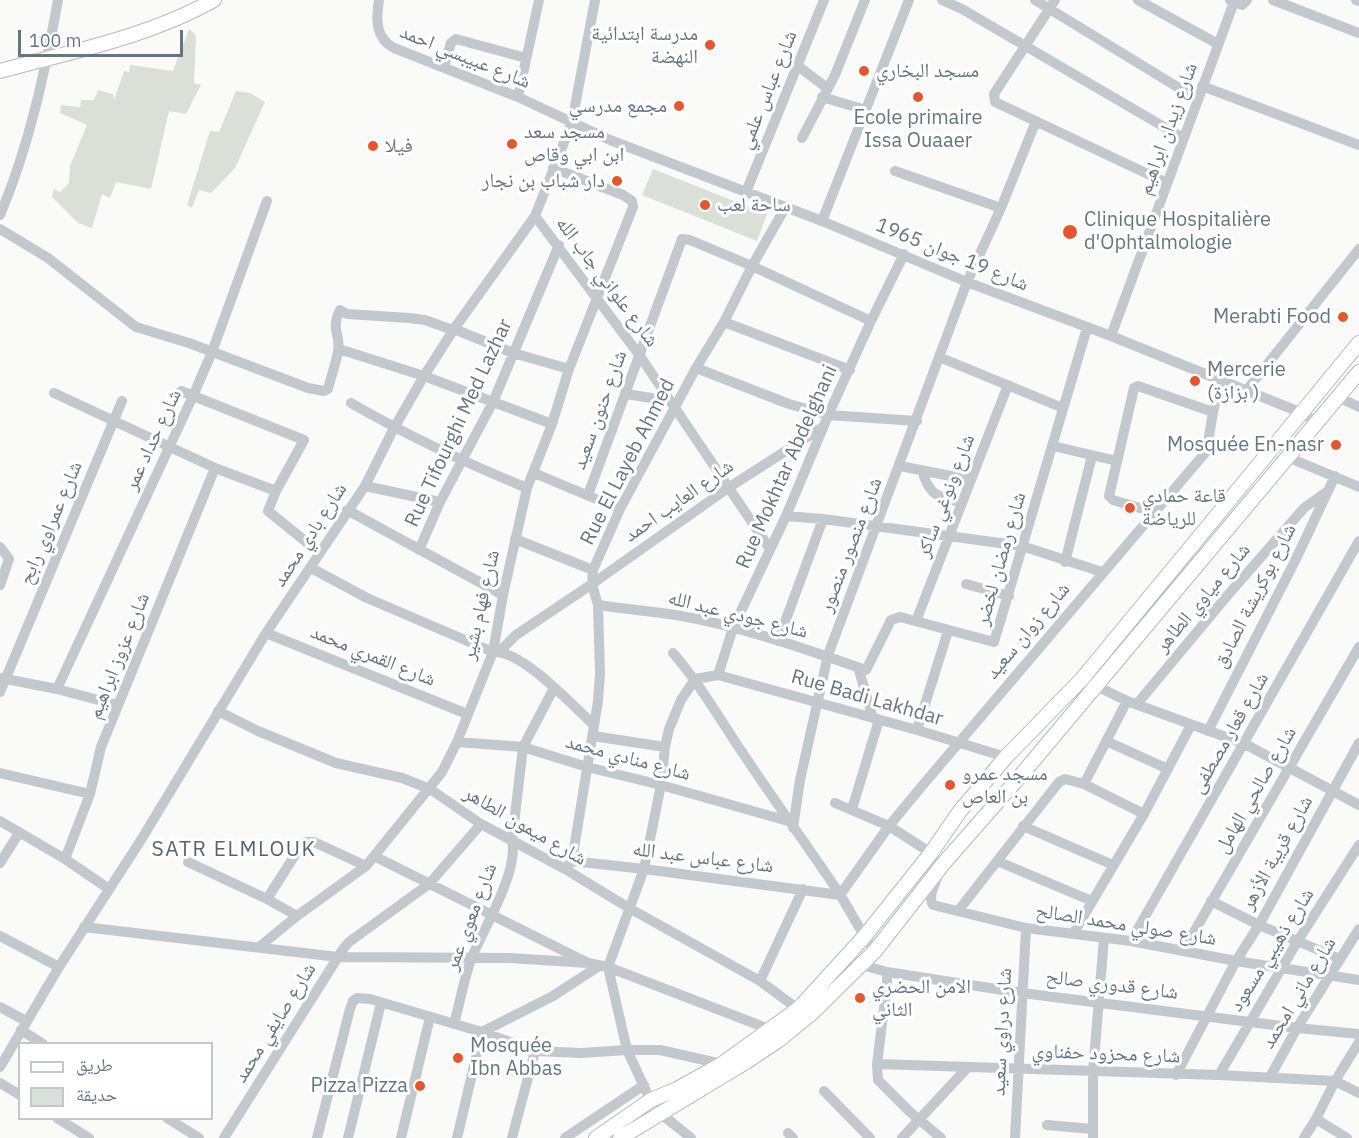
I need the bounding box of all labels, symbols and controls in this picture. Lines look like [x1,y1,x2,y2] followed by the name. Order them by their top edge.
[21,18,186,56] scale bar
[396,20,534,94] street label: شارع عبيبسي احمد
[591,22,698,69] place label: مدرسة ابتدائية النهضة
[733,27,803,153] street label: شارع عباس علمي
[29,29,81,52] text: 100 m
[703,38,717,52] marker: مدرسة ابتدائية النهضة
[876,59,979,83] place label: مسجد البخاري
[1133,60,1203,198] street label: شارع زيدان ابراهيم
[857,64,871,78] marker: مسجد البخاري
[911,90,925,104] marker: Ecole primaire Issa Ouaaer
[569,94,667,118] place label: مجمع مدرسي
[672,99,686,113] marker: مجمع مدرسي
[853,106,983,153] place label: Ecole primaire Issa Ouaaer
[524,120,624,167] place label: مسجد سعد ابن ابي وقاص
[385,134,413,158] place label: فيلا
[505,137,519,151] marker: مسجد سعد ابن ابي وقاص
[366,139,380,153] marker: فيلا
[482,169,605,193] place label: دار شباب بن نجار
[610,174,624,188] marker: دار شباب بن نجار
[717,193,791,217] place label: ساحة لعب
[698,198,712,212] marker: ساحة لعب
[1084,208,1271,255] place label: Clinique Hospitalière d'Ophtalmologie
[550,212,664,352] street label: شارع علواني جاب الله
[872,213,1032,297] street label: شارع 19 جوان 1965
[1061,223,1079,241] marker: Clinique Hospitalière d'Ophtalmologie
[1213,305,1331,329] place label: Merabti Food
[1336,310,1350,324] marker: Merabti Food
[400,315,518,531] street label: Rue Tifourghi Med Lazhar
[567,347,633,473] street label: شارع حنون سعيد
[1207,358,1286,405] place label: Mercerie (بزازة )
[731,361,843,573] street label: Rue Mokhtar Abdelghani
[1188,374,1202,388] marker: Mercerie (بزازة )
[576,375,680,549] street label: Rue El Layeb Ahmed
[119,385,187,495] street label: شارع حداد عمر
[911,431,981,561] street label: شارع ونوغي ساكر
[1167,433,1324,457] place label: Mosquée En-nasr
[1329,438,1343,452] marker: Mosquée En-nasr
[620,454,738,548] street label: شارع العايب احمد
[14,458,88,588] street label: شارع عمراوي رابح
[814,474,888,616] street label: شارع منصور منصور
[268,479,352,591] street label: شارع بادي محمد
[1142,484,1226,531] place label: قاعة حمادي للرياضة
[970,489,1032,629] street label: شارع رمضان لخضر
[1123,501,1137,515] marker: قاعة حمادي للرياضة
[1208,520,1302,672] street label: شارع بوكريشة الصادق
[1150,538,1256,658] street label: شارع مياوي الطاهر
[457,548,505,662] street label: شارع فهام بشير
[981,578,1075,684] street label: شارع زوان سعيد
[666,586,810,644] street label: شارع جودي عبد الله
[83,590,155,722] street label: شارع عزوز ابراهيم
[307,620,439,692] street label: شارع القمري محمد
[788,665,946,731] street label: Rue Badi Lakhdar
[1186,668,1274,798] street label: شارع قعار مصطفى
[1210,722,1302,858] street label: شارع صالحي الهامل
[563,730,693,786] street label: شارع منادي محمد
[962,762,1048,809] place label: مسجد عمرو بن العاص
[943,778,957,792] marker: مسجد عمرو بن العاص
[459,781,591,871] street label: شارع ميمون الطاهر
[1236,792,1318,914] street label: شارع قريبة الأزهر
[152,837,316,863] district label: SATR ELMLOUK
[631,837,775,879] street label: شارع عباس عبد الله
[440,860,502,974] street label: شارع معوي عمر
[1224,884,1320,1016] street label: شارع ذهيبي مسعود
[1034,899,1218,951] street label: شارع صولي محمد الصالح
[1256,933,1342,1053] street label: شارع ماني امحمد
[229,959,321,1087] street label: شارع صايفي محمد
[1044,965,1180,1005] street label: شارع قدوري صالح
[987,967,1017,1097] street label: شارع دراوي سعيد
[872,975,971,1022] place label: الامن الحضري الثاني
[853,991,867,1005] marker: الامن الحضري الثاني
[470,1034,562,1081] place label: Mosquée Ibn Abbas
[1031,1039,1181,1069] street label: شارع محزود حفناوي
[18,1042,213,1120] legend
[451,1051,465,1065] marker: Mosquée Ibn Abbas
[76,1053,113,1076] text: طريق
[311,1074,408,1098] place label: Pizza Pizza
[413,1079,427,1093] marker: Pizza Pizza
[76,1083,117,1106] text: حديقة

